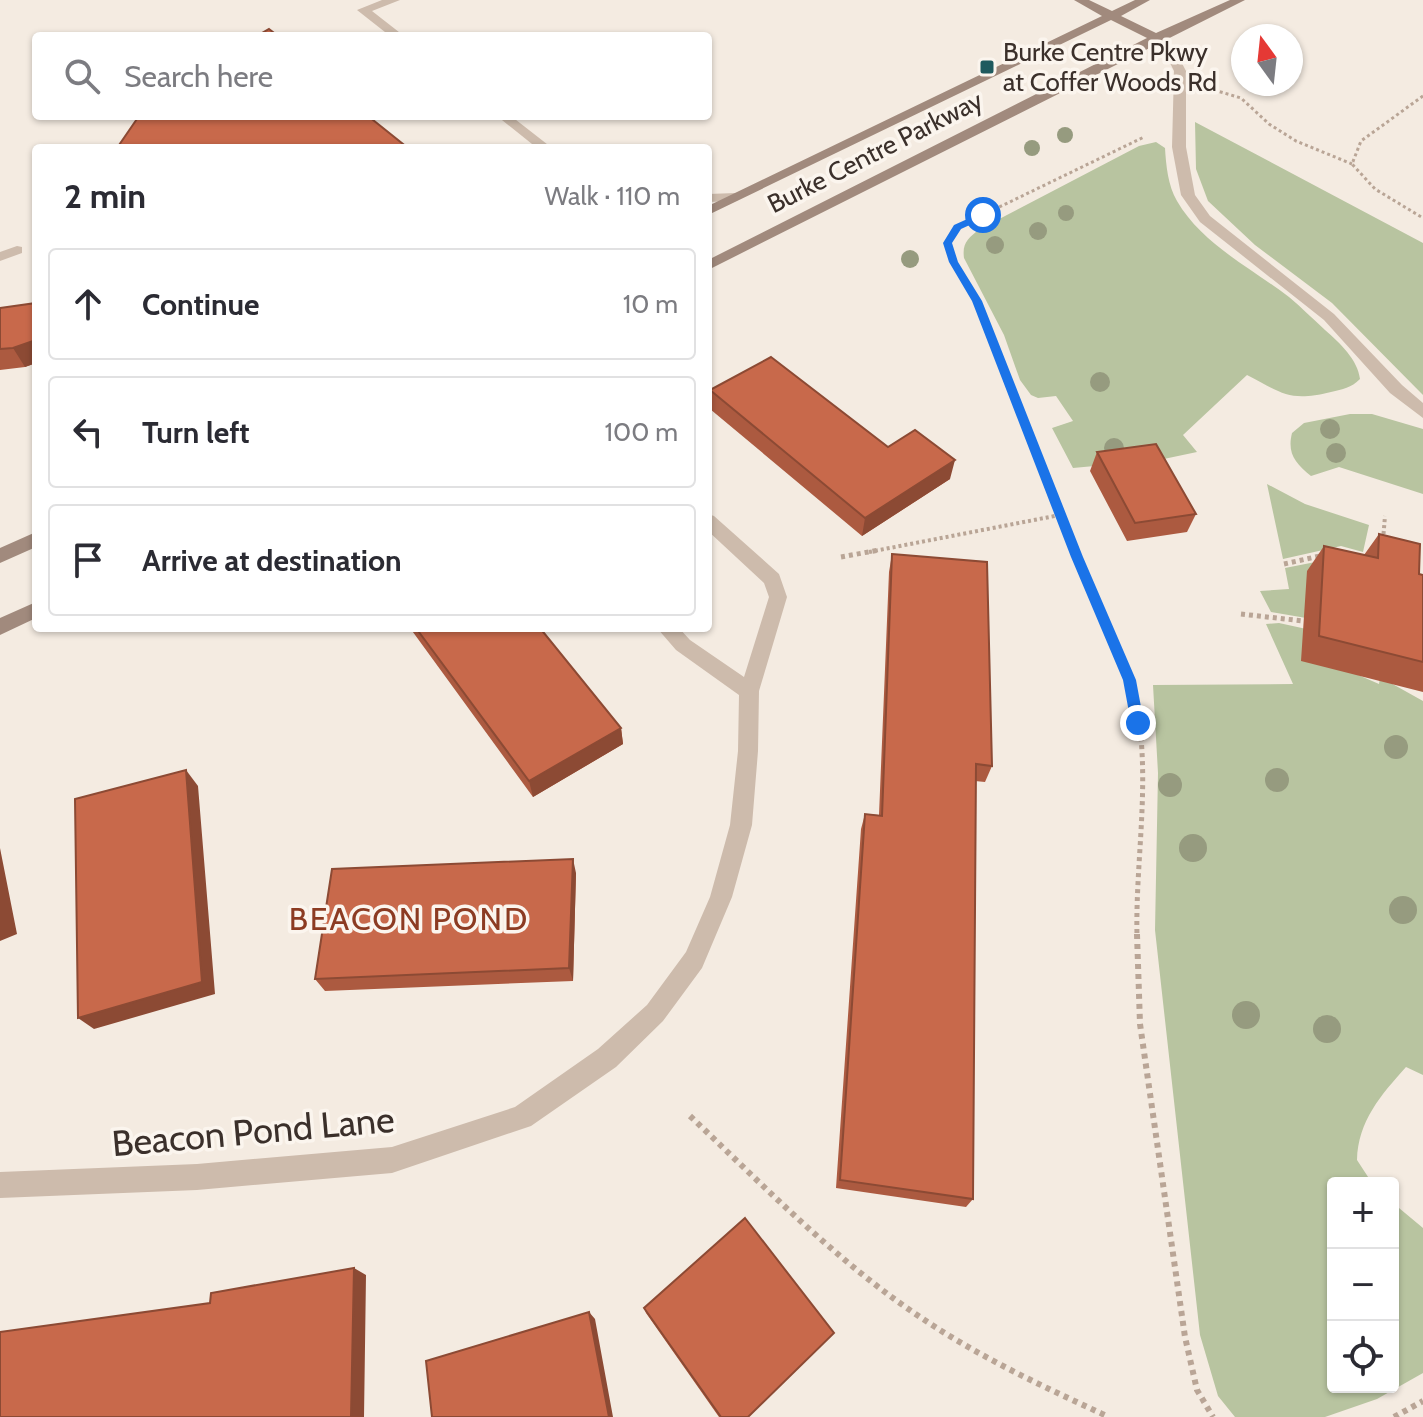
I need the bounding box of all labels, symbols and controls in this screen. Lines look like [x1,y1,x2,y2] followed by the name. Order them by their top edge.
[1231,24,1303,96] north arrow
[32,32,712,120] search box
[1003,36,1217,98] place label: Burke Centre Pkwy at Coffer Woods Rd
[60,54,104,98] icon: search
[124,58,273,95] text: Search here
[978,58,996,76] marker: Burke Centre Pkwy at Coffer Woods Rd
[762,84,988,220] street label: Burke Centre Parkway
[64,175,146,217] text: 2 min
[545,180,680,212] text: Walk · 110 m
[965,197,1001,233] route start
[66,282,110,326] icon: ahead
[142,286,259,323] text: Continue
[623,288,678,320] text: 10 m
[66,410,110,454] icon: left
[142,414,250,451] text: Turn left
[605,416,678,448] text: 100 m
[66,538,110,582] icon: arrive
[142,542,402,579] text: Arrive at destination
[1120,705,1156,741] route end
[289,899,529,938] district label: BEACON POND
[110,1097,396,1165] street label: Beacon Pond Lane
[1327,1177,1399,1393] map controls
[1327,1177,1399,1249] button: +
[1327,1249,1399,1321] button: −
[1327,1321,1399,1393] button: locate

